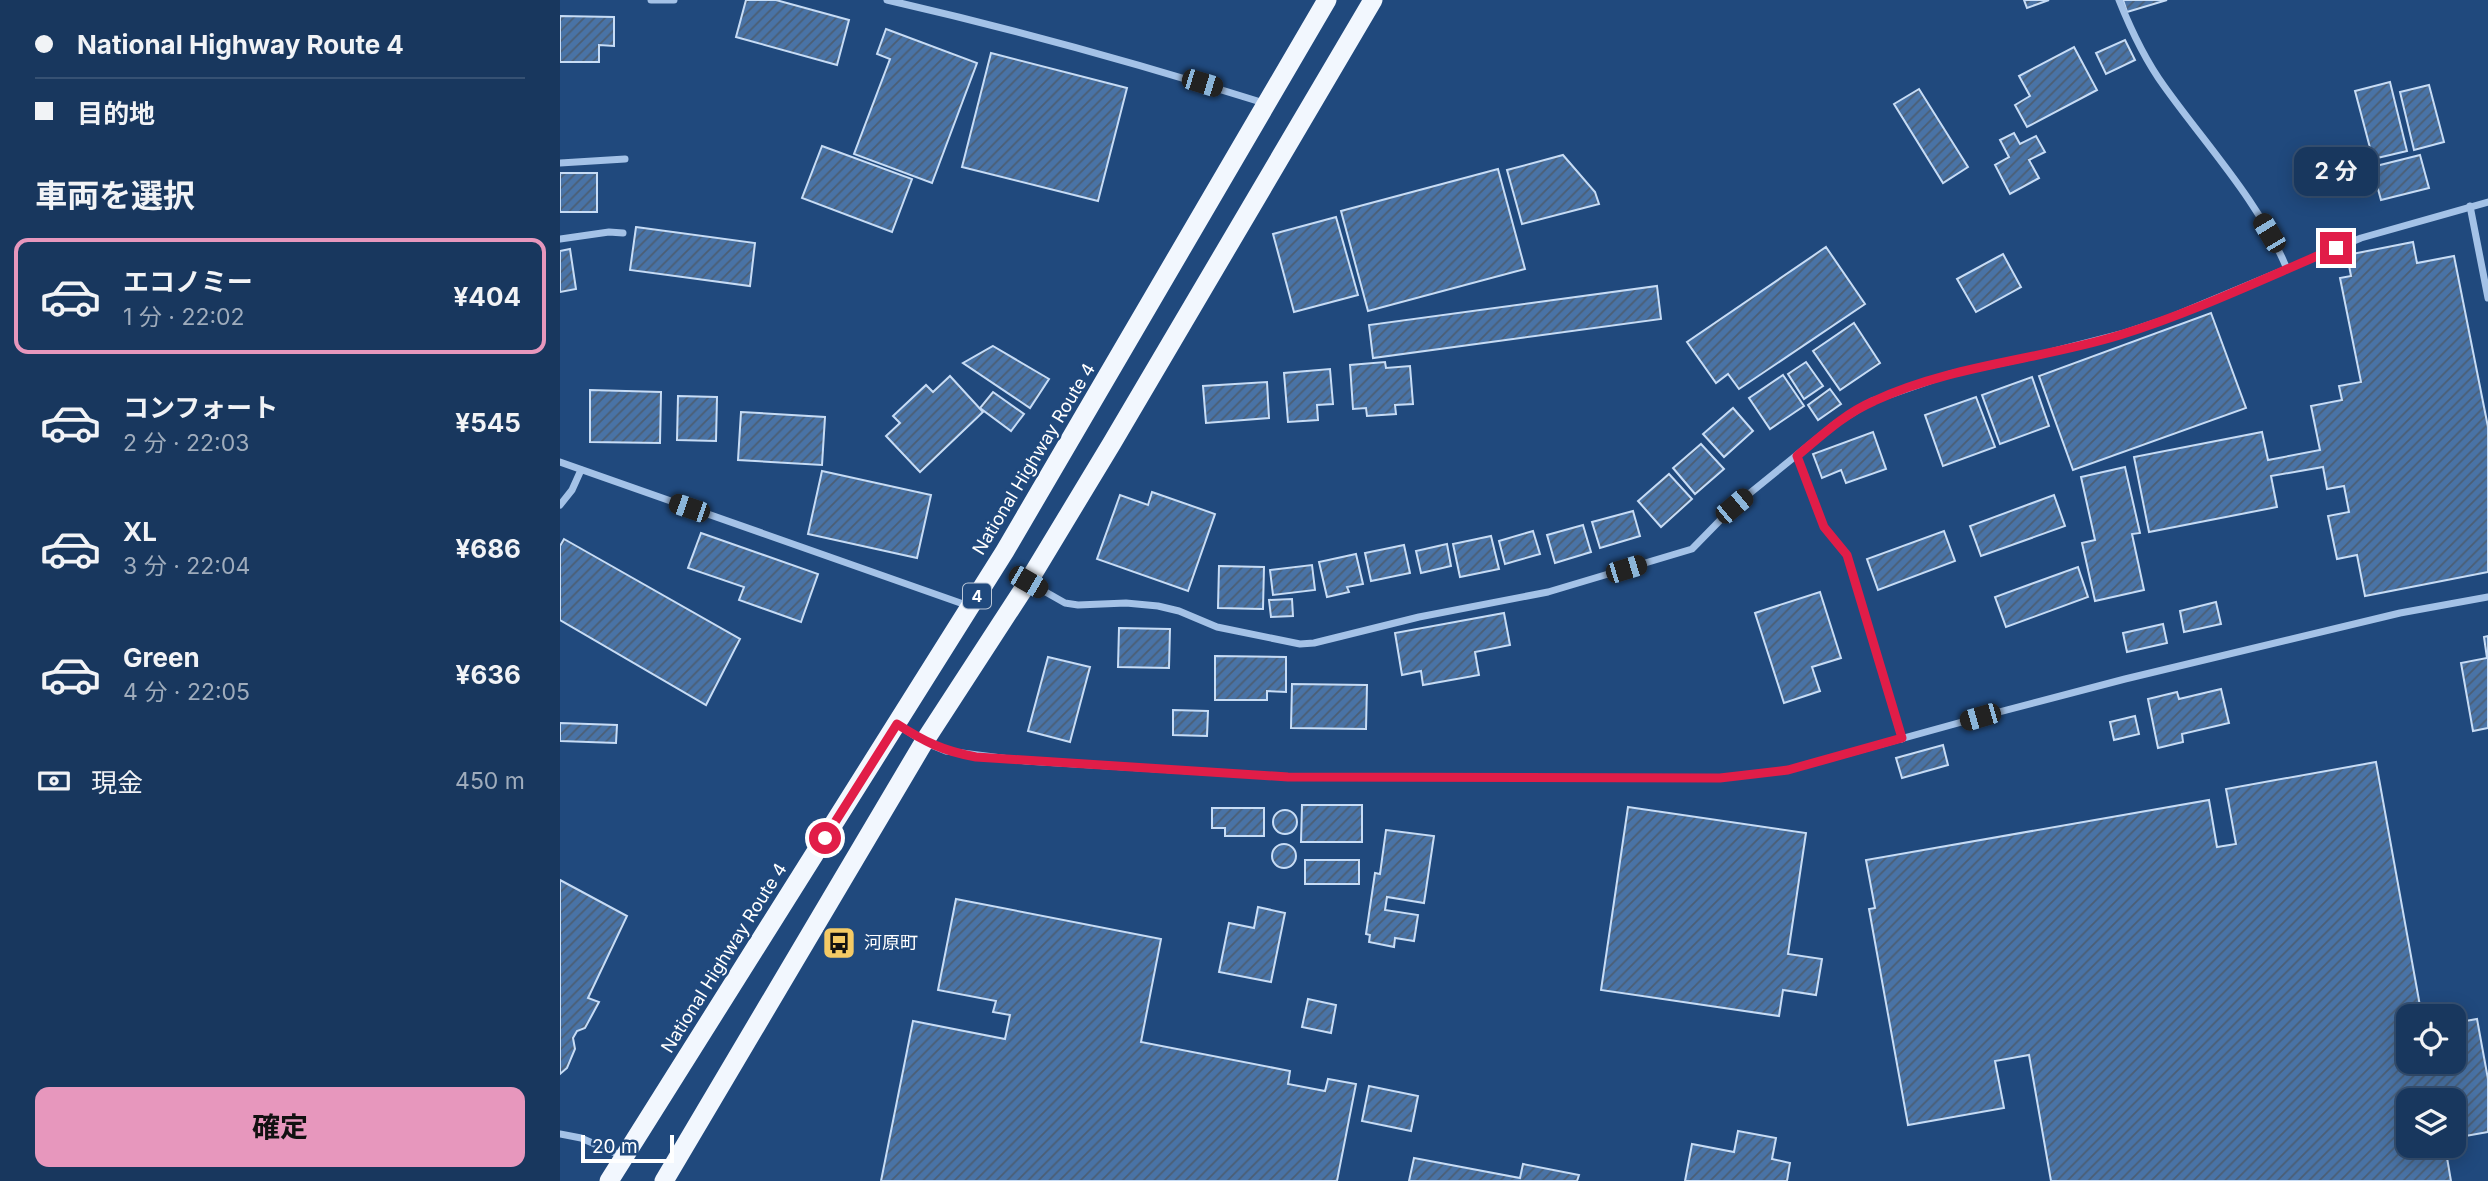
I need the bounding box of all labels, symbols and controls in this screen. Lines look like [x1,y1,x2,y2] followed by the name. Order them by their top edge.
[77,29,404,60] text: National Highway Route 4
[1179,67,1226,99] car
[77,98,155,129] text: 目的地
[2294,146,2378,196] callout: 2 分
[2315,157,2357,185] text: 2 分
[35,176,195,215] text: 車両を選択
[2250,210,2289,256] car
[2320,232,2352,264] route end
[39,265,102,328] icon: car
[123,266,253,297] text: エコノミー
[453,281,521,312] text: ¥404
[123,303,245,331] text: 1 分 · 22:02
[968,359,1099,558] street label: National Highway Route 4
[39,391,102,454] icon: car
[123,392,278,423] text: コンフォート
[455,407,521,438] text: ¥545
[123,429,249,457] text: 2 分 · 22:03
[1712,484,1757,528] car
[666,491,713,525] car
[123,516,157,547] text: XL
[39,517,102,580] icon: car
[455,533,521,564] text: ¥686
[123,552,250,580] text: 3 分 · 22:04
[1603,553,1650,585] car
[1005,562,1052,602] car
[963,583,991,608] road number: 4
[123,642,200,673] text: Green
[39,643,102,706] icon: car
[456,659,521,690] text: ¥636
[123,678,250,706] text: 4 分 · 22:05
[1957,701,2004,733] car
[35,762,73,800] icon: cash
[91,767,143,798] text: 現金
[455,767,525,795] text: 450 m
[809,822,841,854] route start
[656,859,791,1056] street label: National Highway Route 4
[820,924,858,962] bus stop icon: 河原町
[864,932,918,953] place label: 河原町
[2396,1004,2466,1158] map controls
[2396,1004,2466,1074] button: locate
[35,1087,525,1167] button: 確定
[2396,1088,2466,1158] button: layers
[581,1132,674,1164] scale bar
[592,1135,638,1158] text: 20 m

